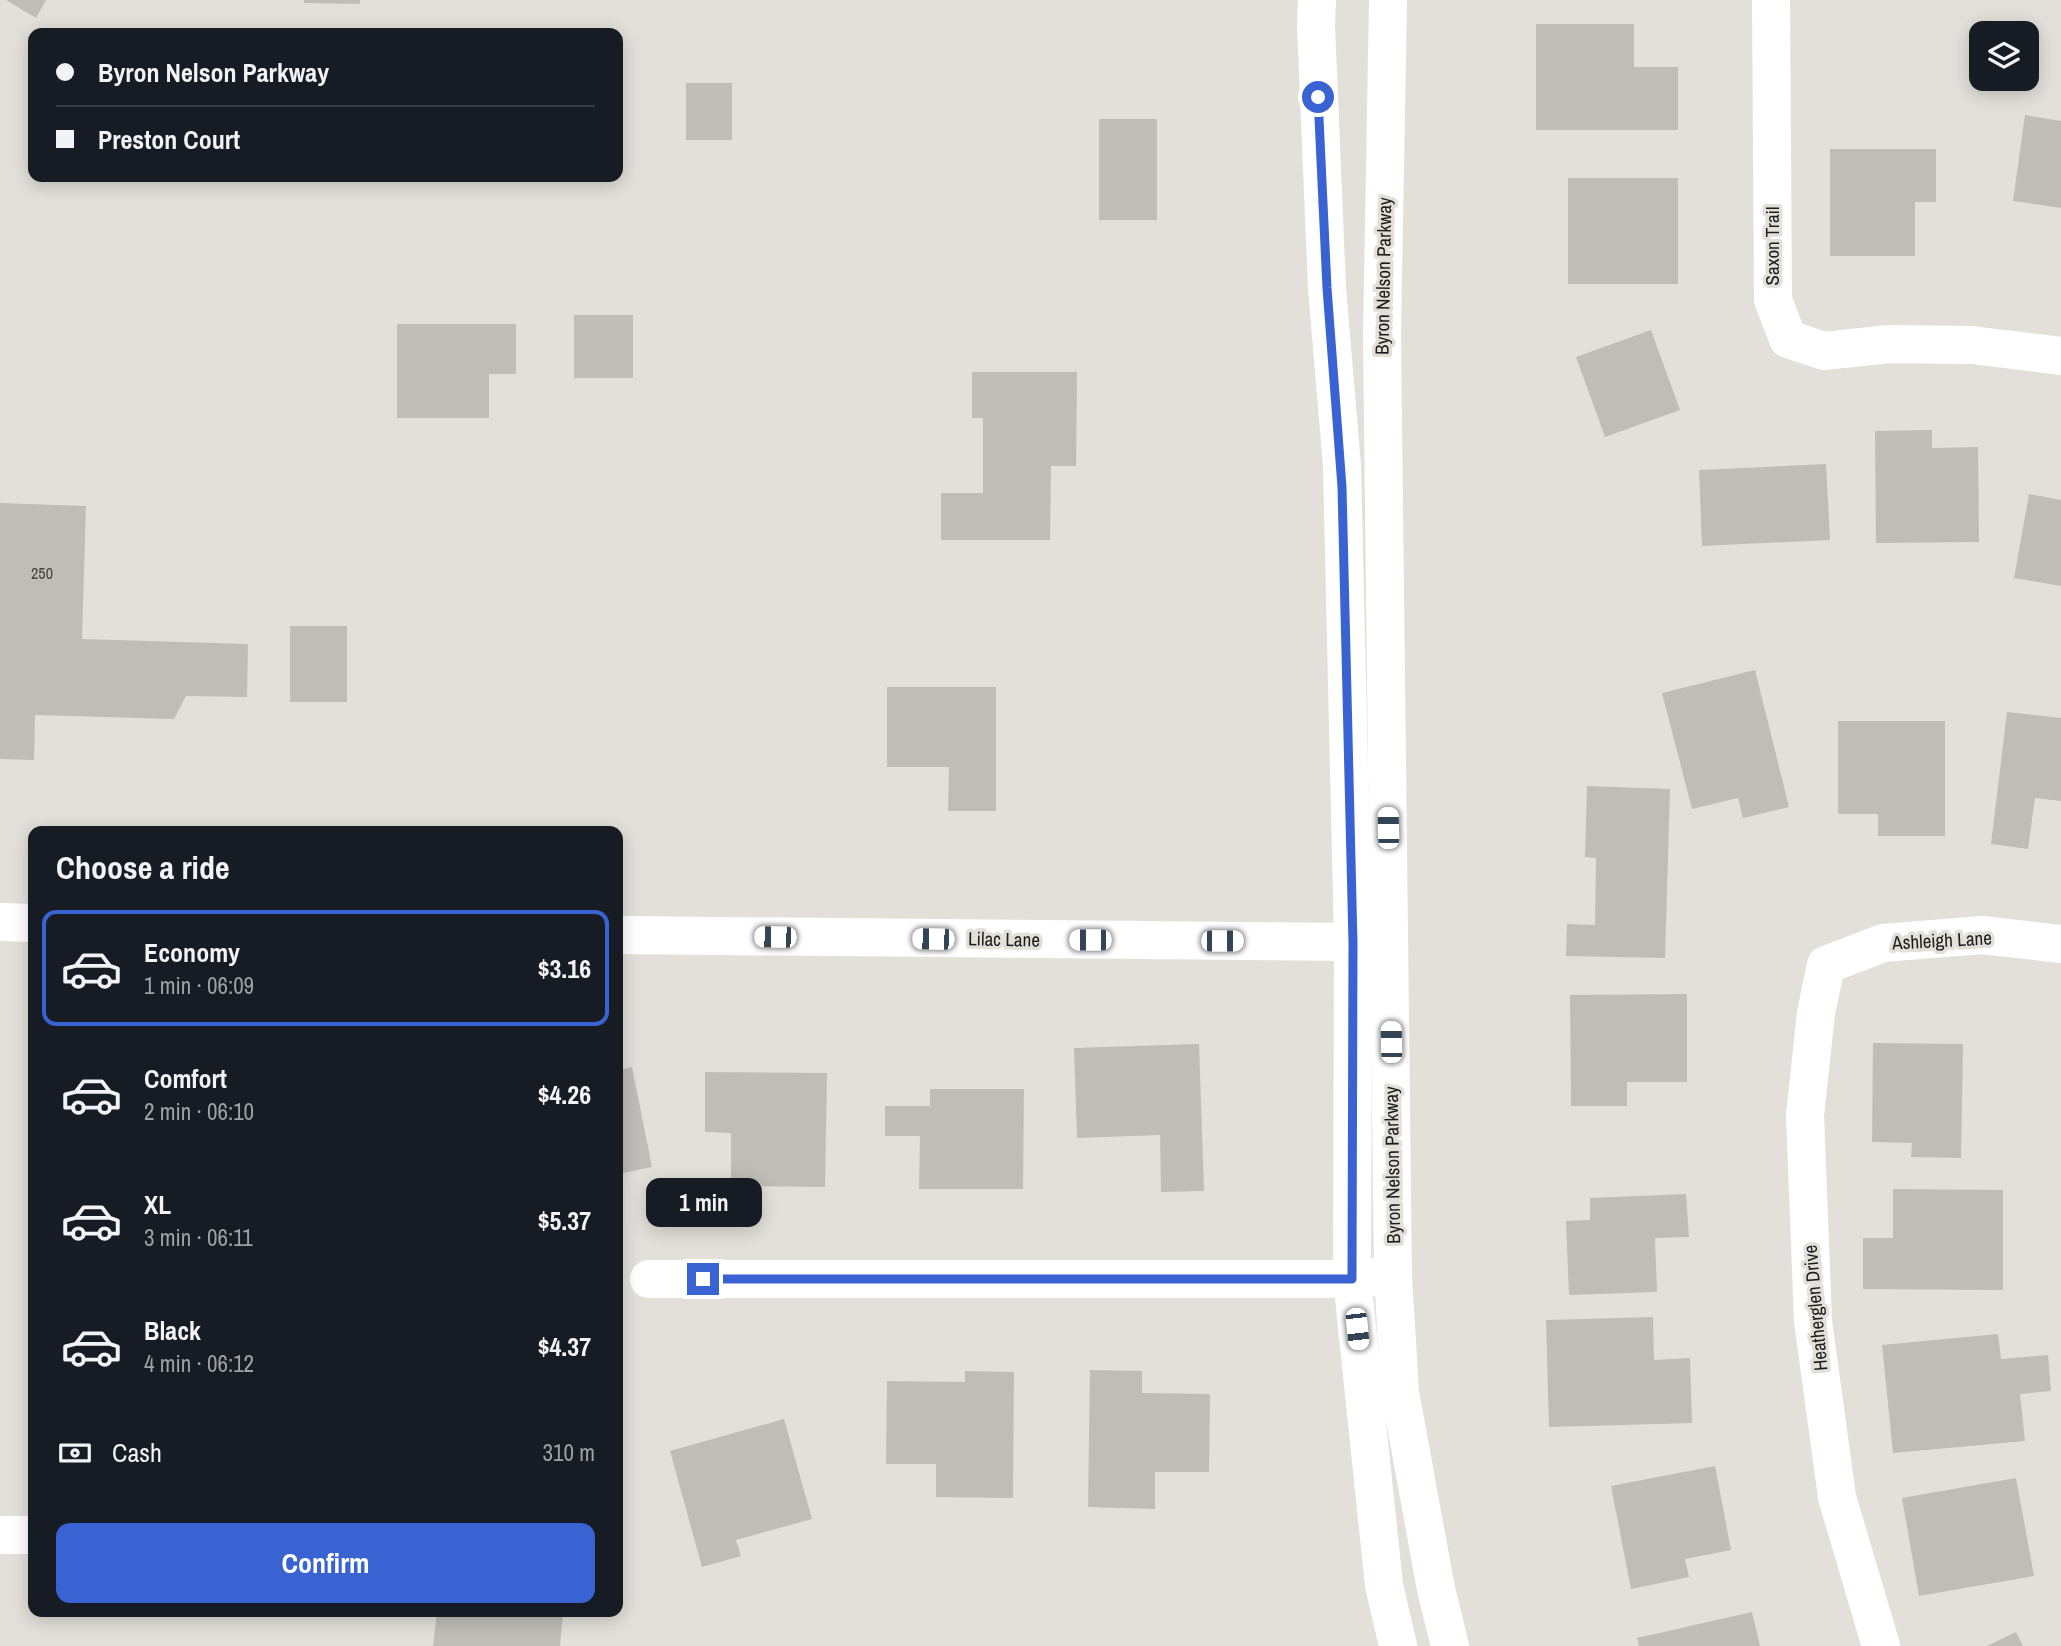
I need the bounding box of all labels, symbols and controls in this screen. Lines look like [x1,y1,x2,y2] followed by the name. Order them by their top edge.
[1969,21,2039,91] map controls
[1969,21,2039,91] button: layers
[98,55,329,90] text: Byron Nelson Parkway
[1302,81,1334,113] route start
[98,122,240,157] text: Preston Court
[1369,197,1397,355] street label: Byron Nelson Parkway
[1759,207,1785,285] street label: Saxon Trail
[31,562,53,584] house number: 250
[1378,807,1399,849] car
[56,846,230,889] text: Choose a ride
[1891,924,1992,956] street label: Ashleigh Lane
[968,925,1040,953] street label: Lilac Lane
[754,926,797,948] car
[912,928,955,950] car
[1070,930,1112,951] car
[1202,931,1244,952] car
[144,935,240,970] text: Economy
[60,937,123,1000] icon: car
[538,951,591,986] text: $3.16
[144,970,254,1001] text: 1 min · 06:09
[1381,1021,1402,1063] car
[144,1061,227,1096] text: Comfort
[60,1063,123,1126] icon: car
[538,1077,591,1112] text: $4.26
[1378,1086,1406,1244] street label: Byron Nelson Parkway
[144,1096,254,1127] text: 2 min · 06:10
[645,1178,761,1226] callout: 1 min
[144,1187,171,1222] text: XL
[679,1187,729,1218] text: 1 min
[60,1189,123,1252] icon: car
[538,1203,591,1238] text: $5.37
[144,1222,253,1253] text: 3 min · 06:11
[1797,1244,1833,1372] street label: Heatherglen Drive
[687,1263,719,1295] route end
[1345,1307,1370,1351] car
[144,1313,201,1348] text: Black
[60,1315,123,1378] icon: car
[538,1329,591,1364] text: $4.37
[144,1348,254,1379] text: 4 min · 06:12
[56,1434,94,1472] icon: cash
[112,1435,162,1470] text: Cash
[543,1437,595,1468] text: 310 m
[56,1523,595,1603] button: Confirm

